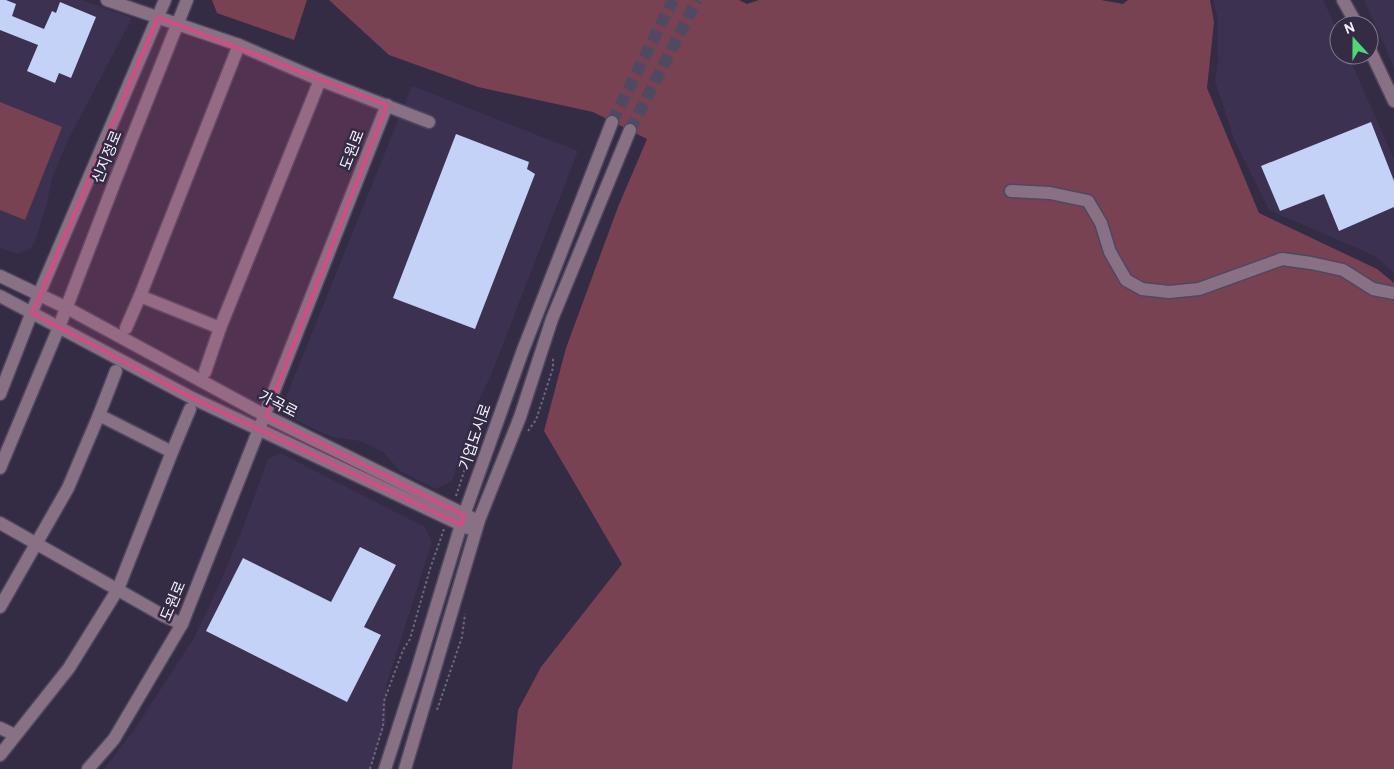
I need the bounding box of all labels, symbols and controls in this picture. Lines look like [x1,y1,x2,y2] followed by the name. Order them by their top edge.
[1329,15,1379,65] north arrow
[1342,20,1358,39] text: N
[89,128,128,187] street label: 신지정로
[337,128,370,173] street label: 도원로
[255,387,300,423] street label: 가곡로
[456,402,497,473] street label: 기업도시로
[158,579,191,624] street label: 도원로

